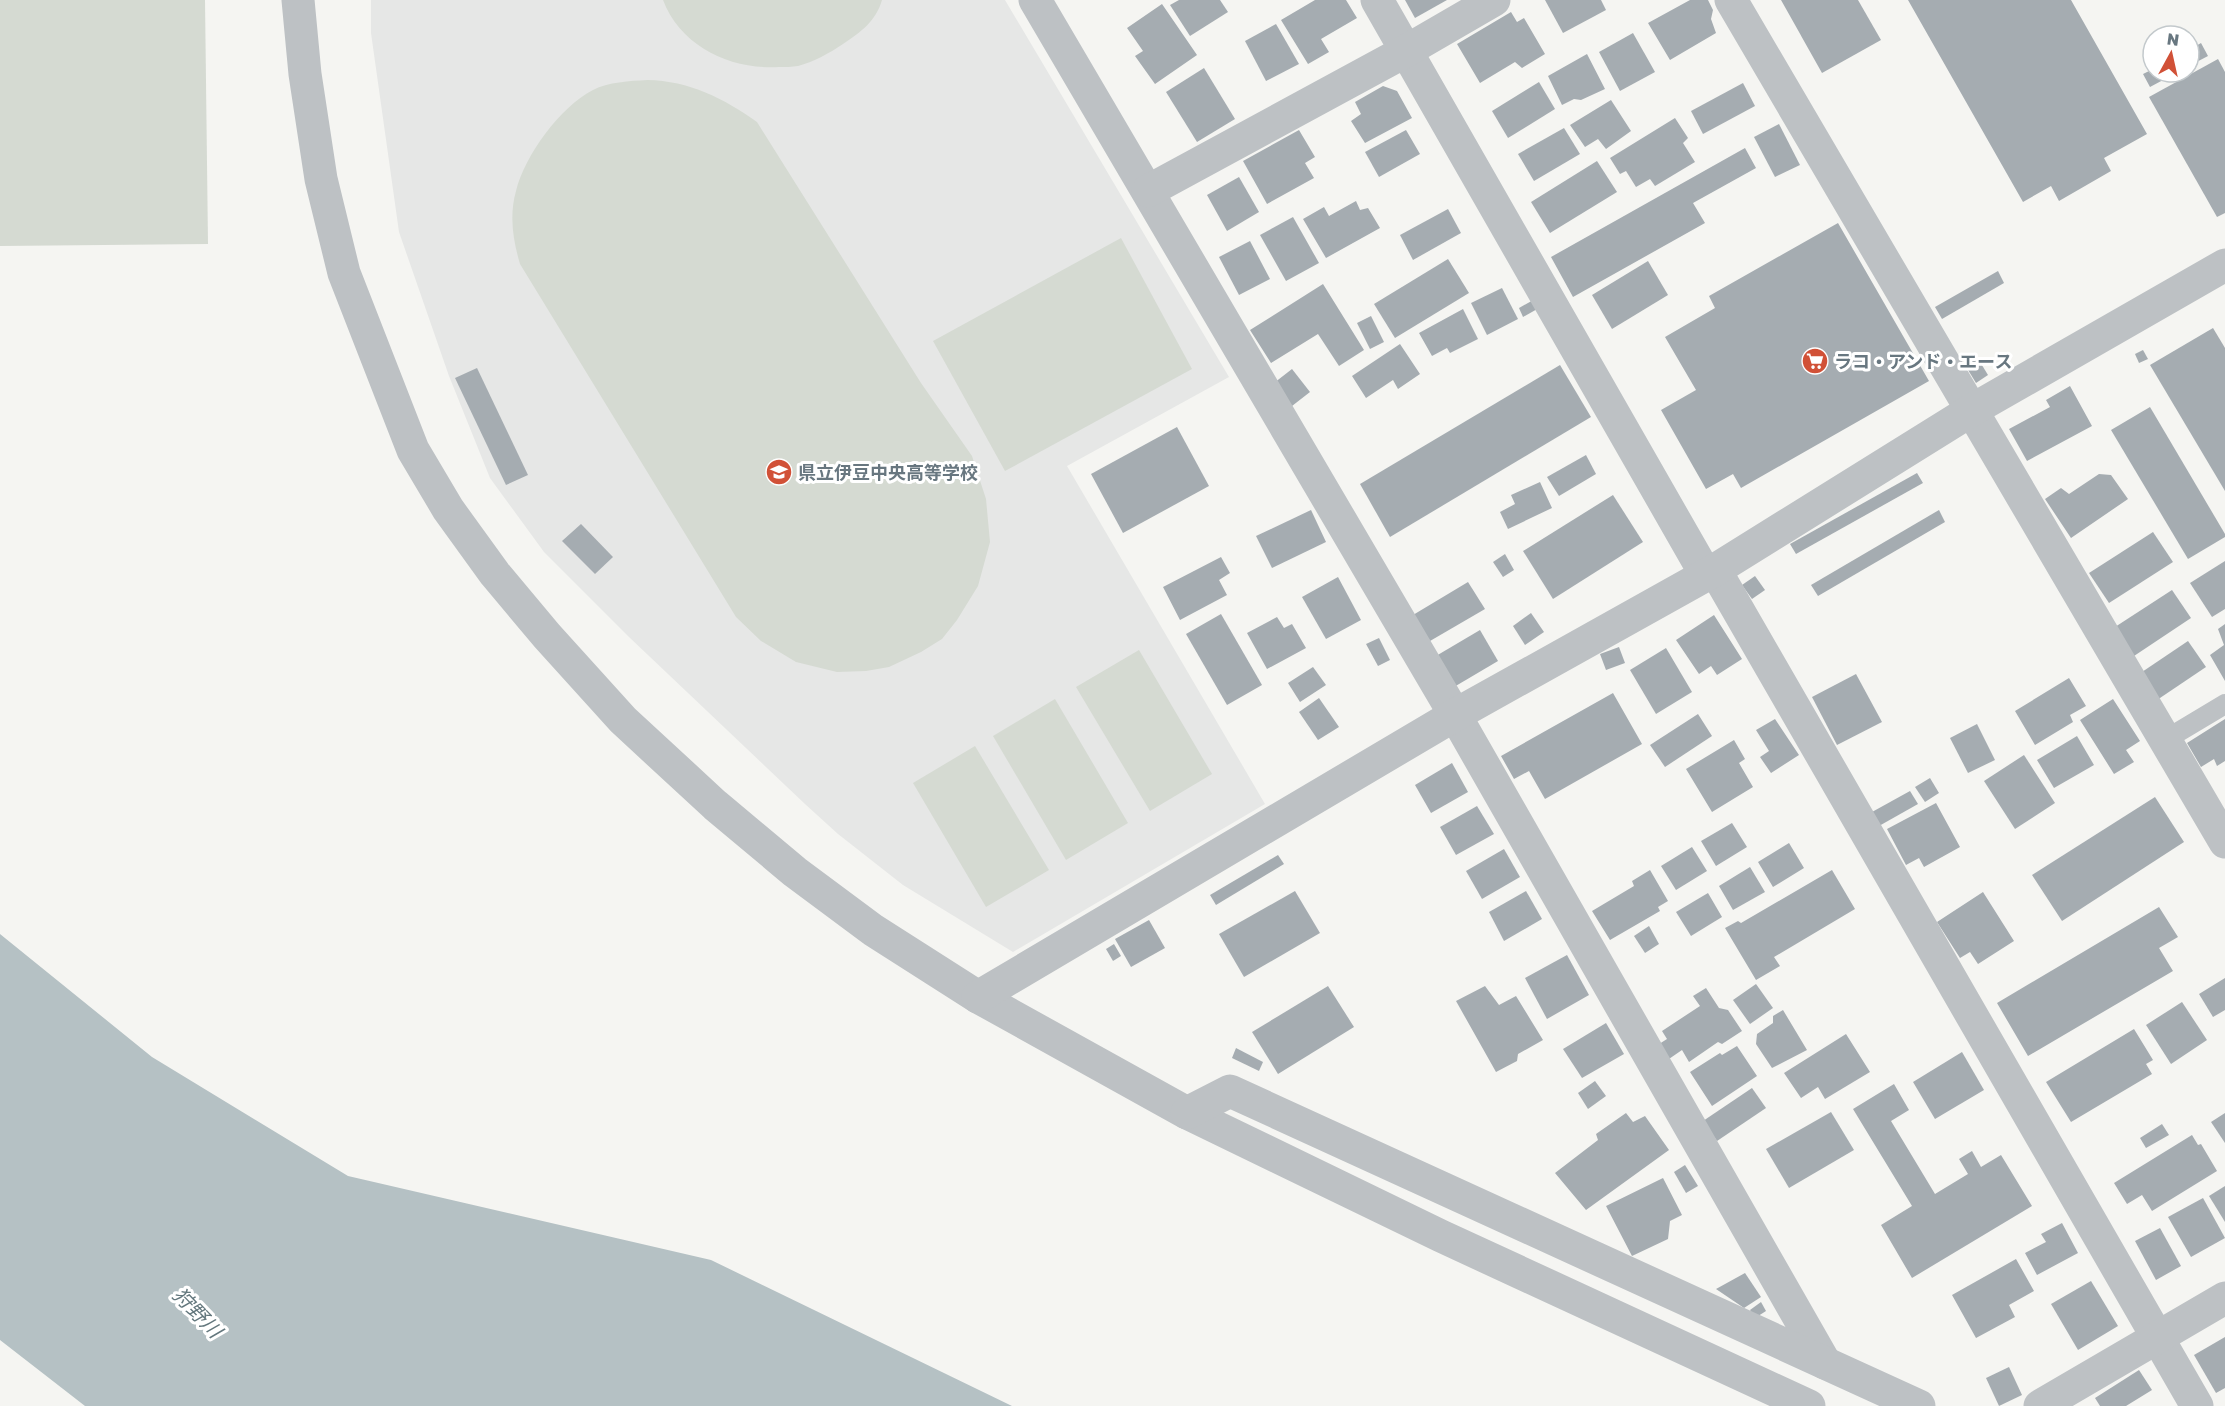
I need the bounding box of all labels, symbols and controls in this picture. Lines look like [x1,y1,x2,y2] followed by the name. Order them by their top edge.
[2141,24,2201,84] north arrow
[2166,28,2181,50] text: N
[1800,346,1830,376] supermarket icon: ラコ・アンド・エース
[1834,350,2012,372] place label: ラコ・アンド・エース
[764,457,794,487] school or university icon: 県立伊豆中央高等学校
[798,461,978,483] place label: 県立伊豆中央高等学校
[169,1282,229,1343] water label: 狩野川

